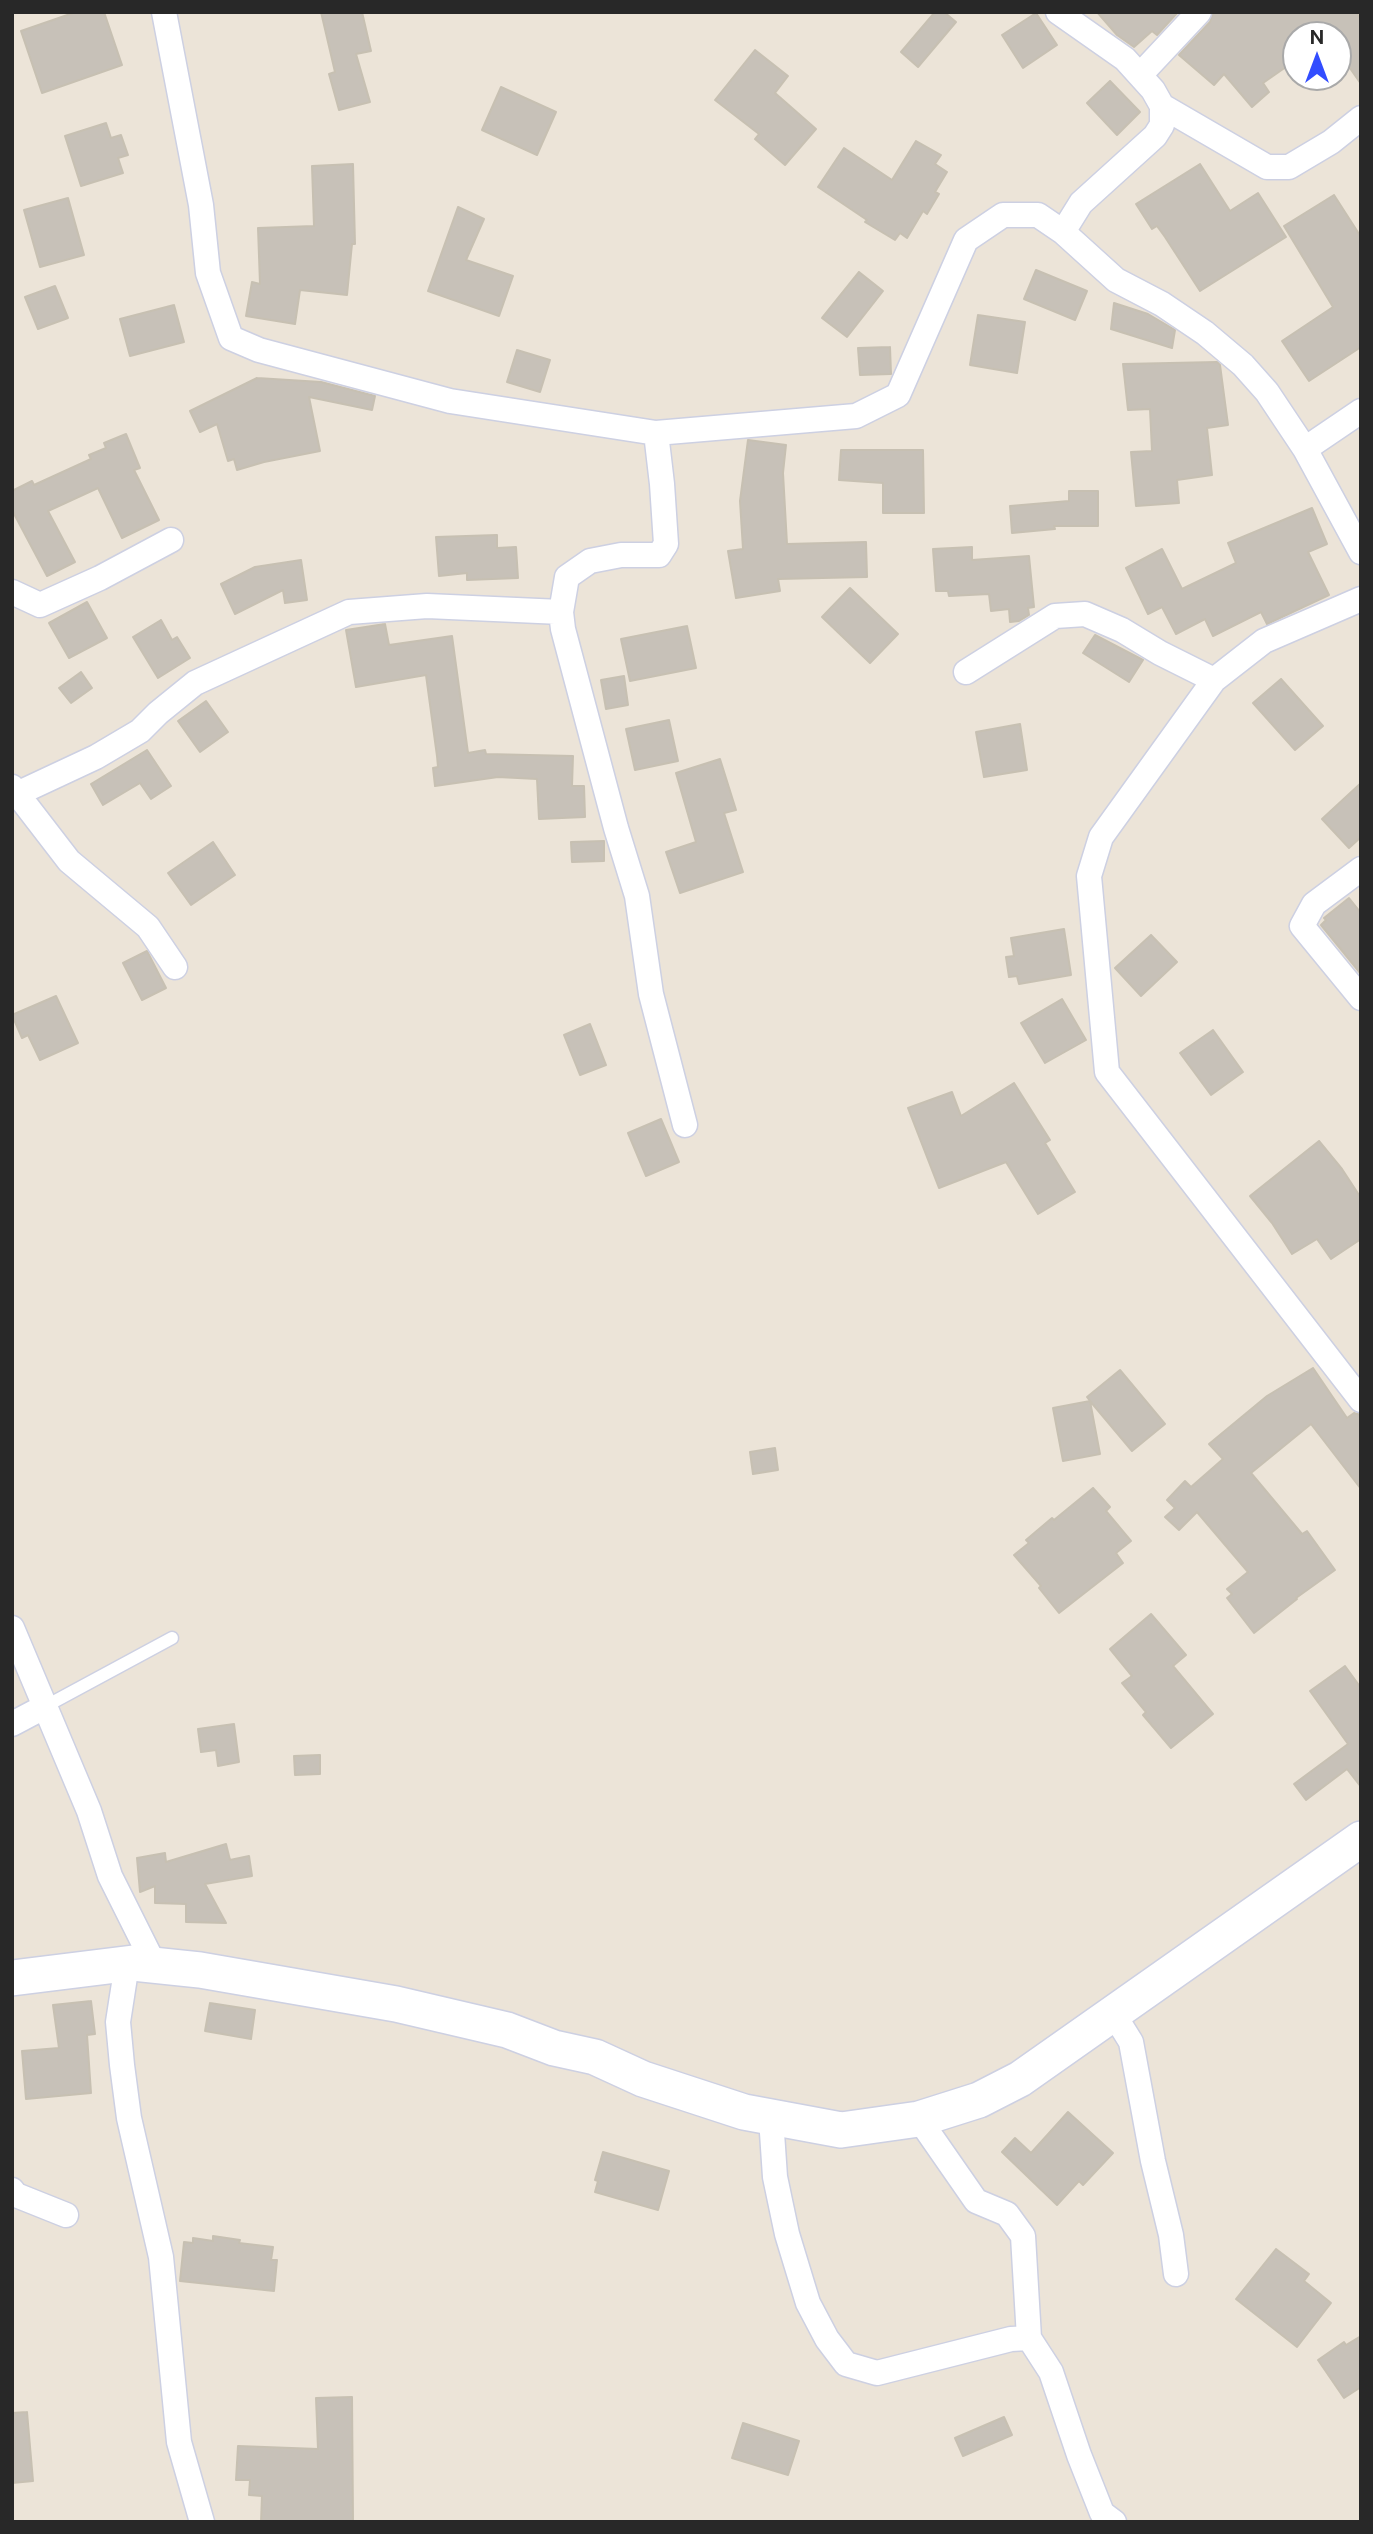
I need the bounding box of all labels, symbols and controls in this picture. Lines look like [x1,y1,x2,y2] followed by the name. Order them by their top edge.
[1282,21,1352,91] north arrow
[1310,26,1324,48] text: N

